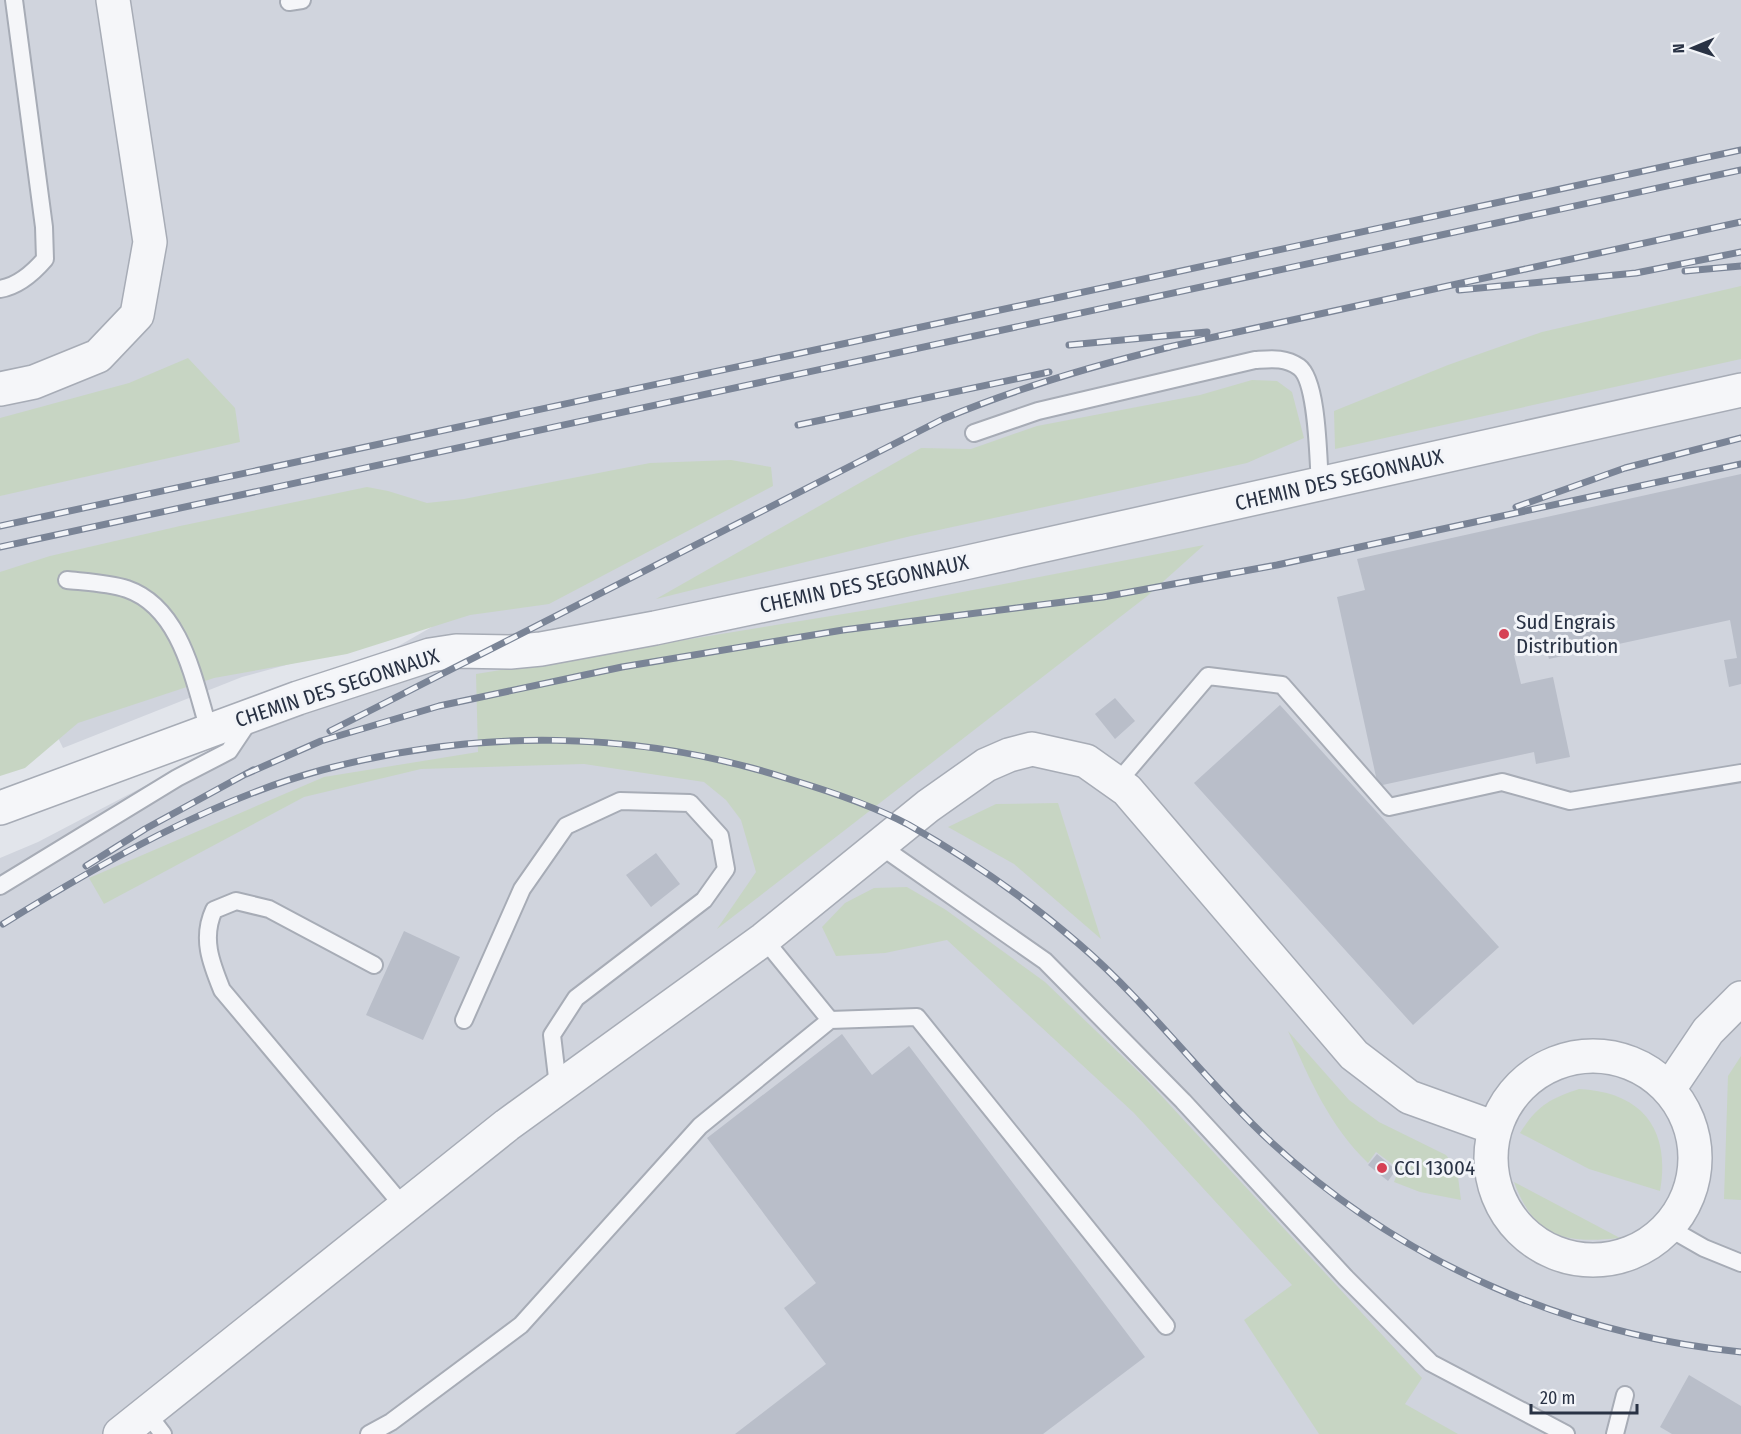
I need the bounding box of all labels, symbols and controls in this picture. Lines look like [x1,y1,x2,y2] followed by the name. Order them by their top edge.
[1663,18,1723,78] north arrow
[1669,43,1688,54] text: N
[1232,443,1446,517] street label: CHEMIN DES SEGONNAUX
[757,549,971,619] street label: CHEMIN DES SEGONNAUX
[1516,609,1618,659] place label: Sud Engrais Distribution
[1497,627,1511,641] marker: Sud Engrais Distribution
[232,643,443,733] street label: CHEMIN DES SEGONNAUX
[1394,1155,1475,1181] place label: CCI 13004
[1375,1161,1389,1175] marker: CCI 13004
[1531,1377,1638,1415] scale bar
[1540,1387,1575,1409] text: 20 m

